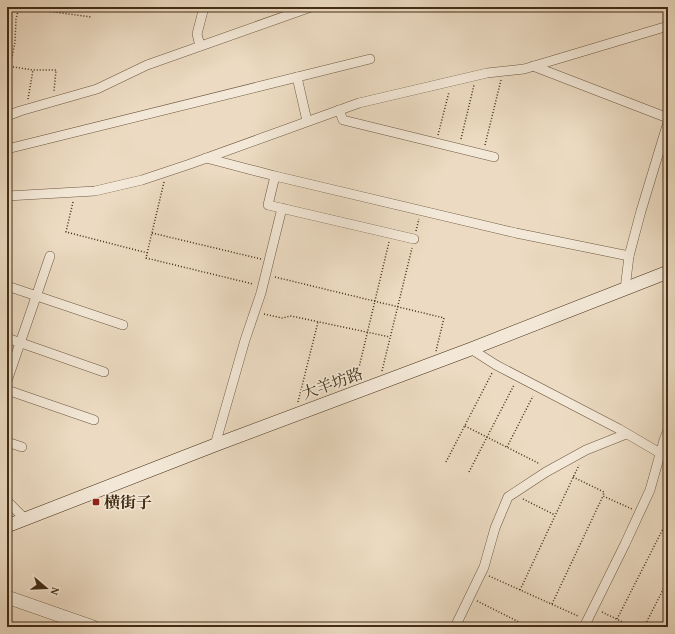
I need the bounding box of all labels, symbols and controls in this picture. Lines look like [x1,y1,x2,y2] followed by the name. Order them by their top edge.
[298,361,366,405] street label: 大羊坊路
[104,490,152,514] place label: 横街子
[91,497,101,507] marker: 横街子
[26,568,66,608] north arrow
[46,585,64,598] text: N

